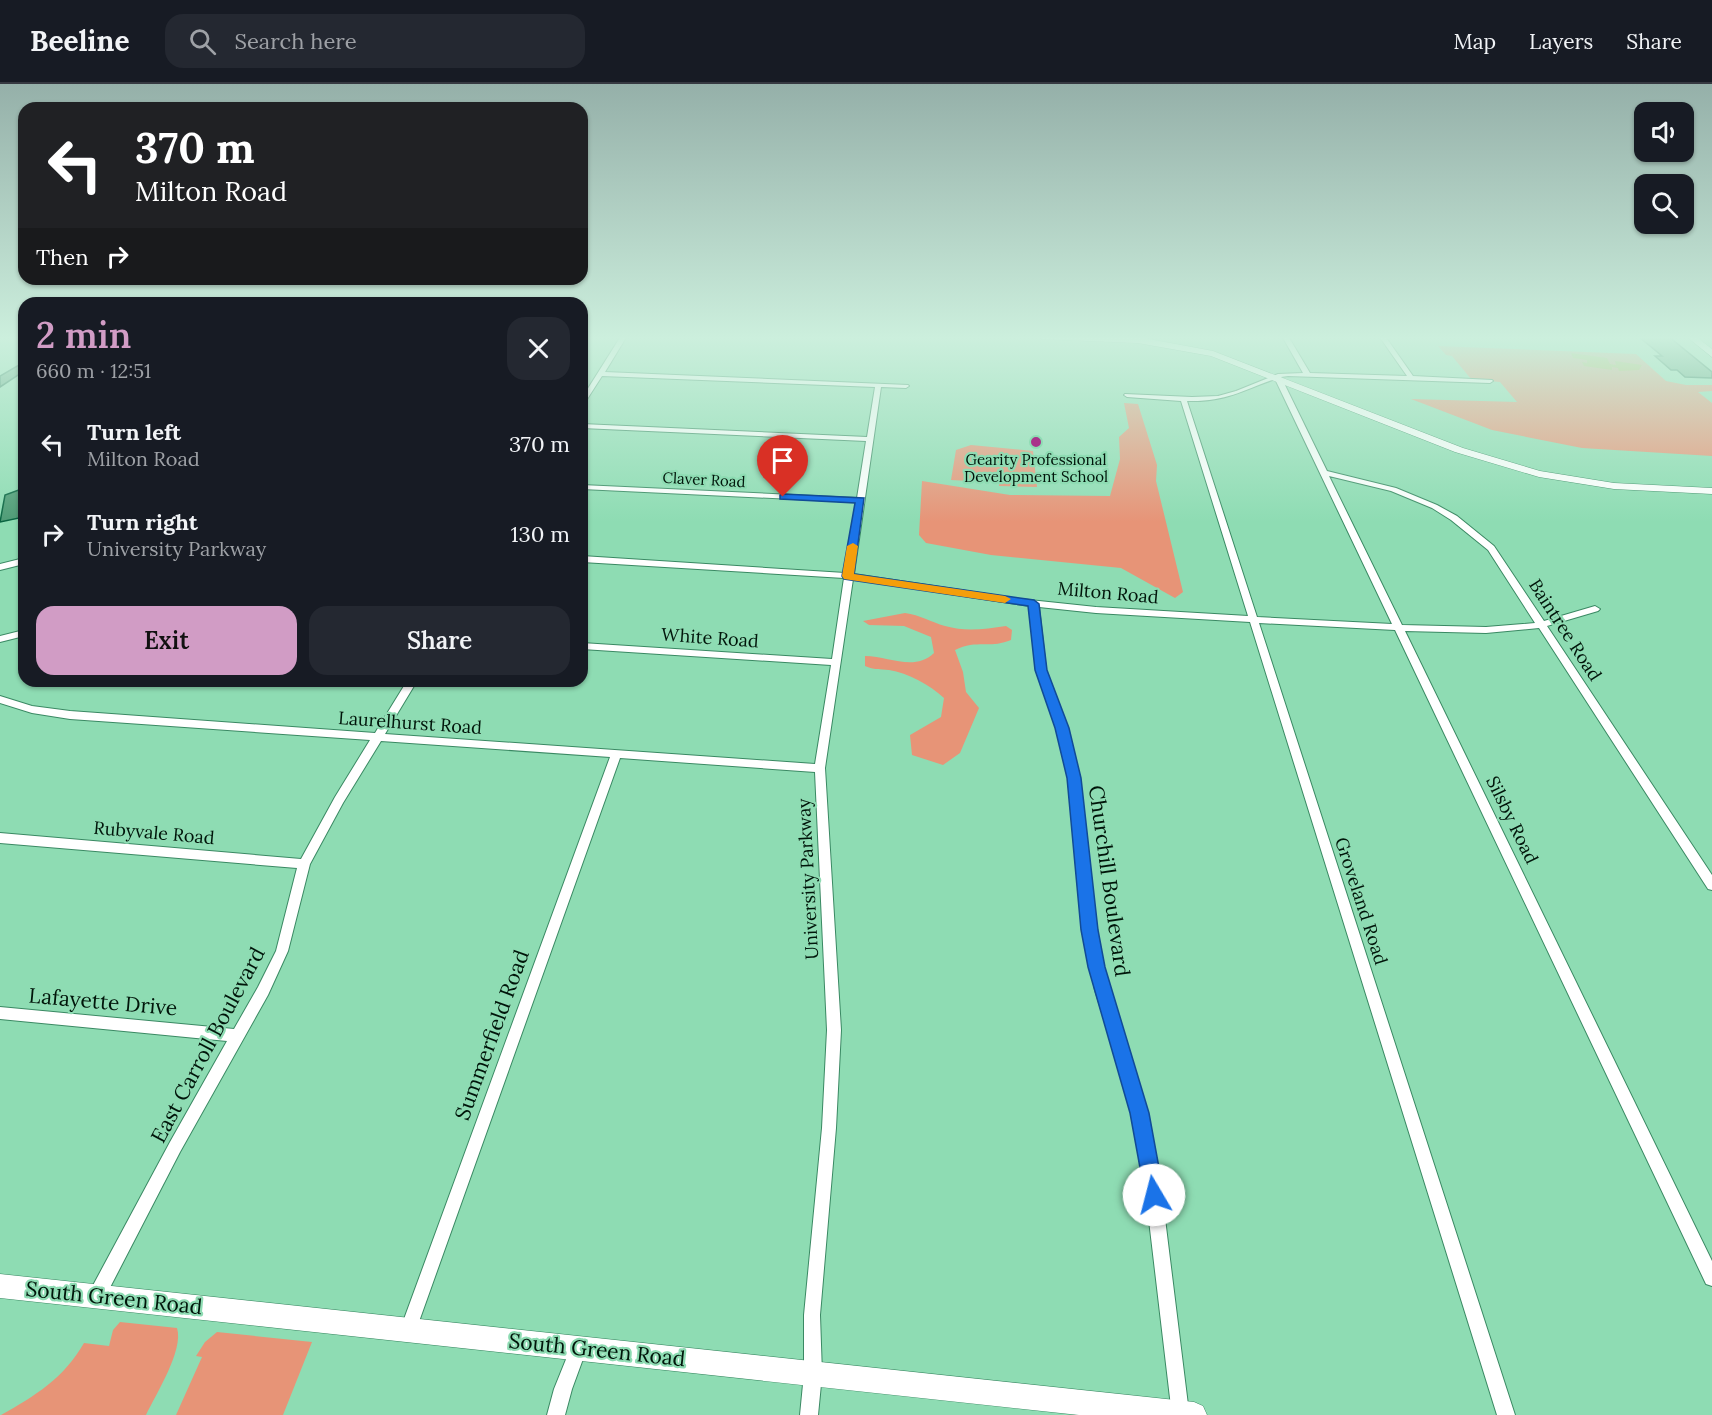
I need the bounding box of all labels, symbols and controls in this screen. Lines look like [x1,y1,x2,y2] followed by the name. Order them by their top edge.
[165,14,585,68] search box
[30,23,129,59] text: Beeline
[186,25,219,58] icon: search
[234,27,357,55] text: Search here
[1453,28,1496,55] text: Map
[1529,28,1593,55] text: Layers
[1626,28,1682,55] text: Share
[1634,102,1694,234] map controls
[1634,102,1694,162] button: sound
[135,121,255,175] text: 370 m
[36,126,114,204] icon: left
[135,174,287,208] text: Milton Road
[1634,174,1694,234] button: search
[101,240,134,273] icon: right
[36,243,89,271] text: Then
[36,312,131,358] text: 2 min
[507,317,570,380] button: close
[36,358,151,383] text: 660 m · 12:51
[87,418,181,446] text: Turn left
[36,428,69,461] icon: left
[509,430,570,458] text: 370 m
[757,435,808,497] pin
[1029,435,1043,449] marker: Gearity Professional Development School
[766,444,799,477] icon: arrive
[87,446,200,471] text: Milton Road
[964,450,1108,486] place label: Gearity Professional Development School
[662,468,746,491] street label: Claver Road
[87,508,198,536] text: Turn right
[36,518,69,551] icon: right
[511,520,570,548] text: 130 m
[87,536,266,561] text: University Parkway
[1524,574,1607,685] street label: Baintree Road
[1057,577,1160,608] street label: Milton Road
[36,606,297,675] button: Exit
[309,606,570,675] button: Share
[661,623,760,652] street label: White Road
[337,706,483,739] street label: Laurelhurst Road
[1481,772,1544,868] street label: Silsby Road
[1083,784,1136,978] street label: Churchill Boulevard
[792,797,823,960] street label: University Parkway
[93,816,216,849] street label: Rubyvale Road
[1330,834,1393,968] street label: Groveland Road
[145,942,271,1147] street label: East Carroll Boulevard
[448,946,535,1124] street label: Summerfield Road
[28,982,179,1021] street label: Lafayette Drive
[1122,1163,1186,1227] position arrow
[24,1275,204,1320] street label: South Green Road
[507,1327,687,1372] street label: South Green Road

